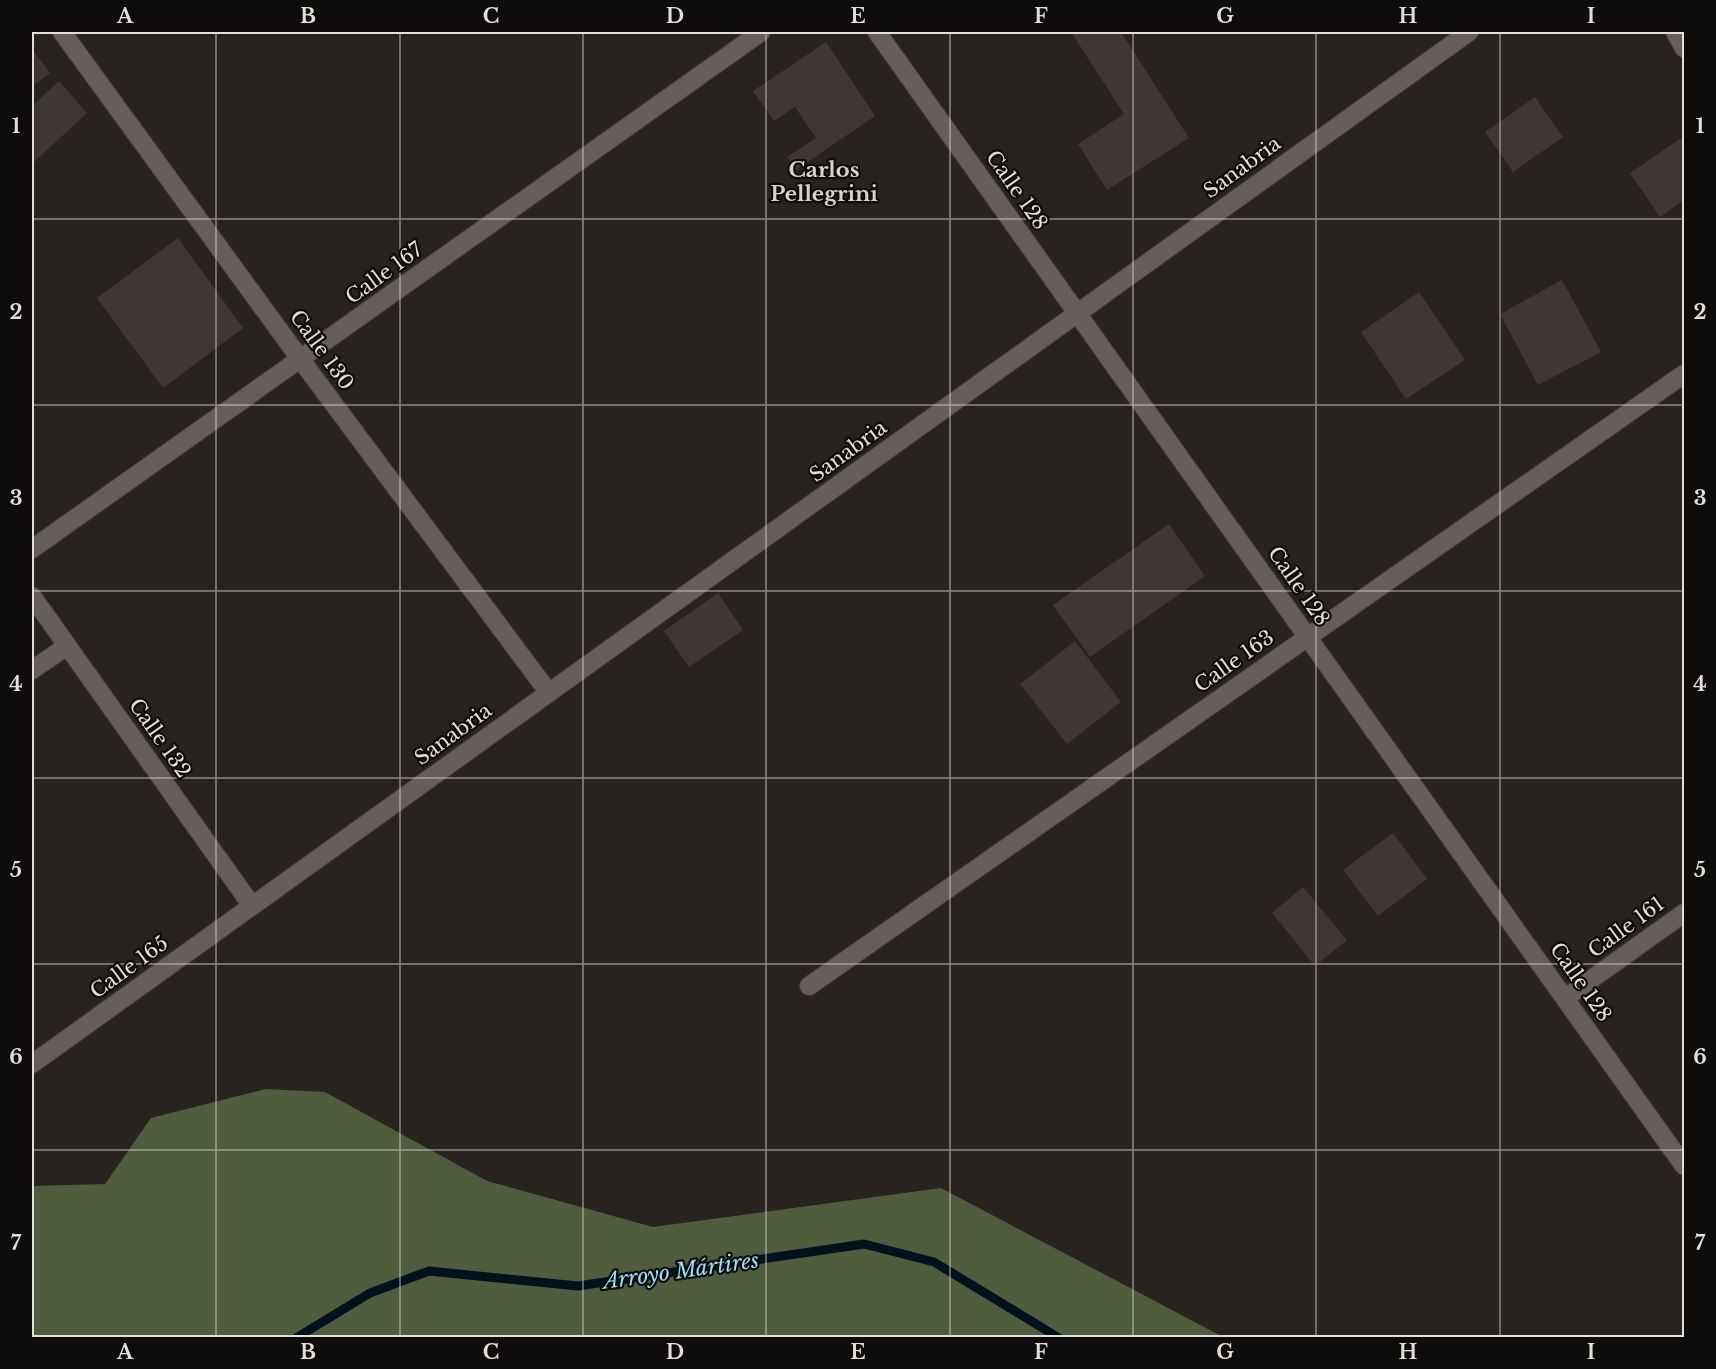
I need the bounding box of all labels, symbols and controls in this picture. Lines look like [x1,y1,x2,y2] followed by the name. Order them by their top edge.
[116,4,134,28] text: A
[300,4,316,28] text: B
[483,4,499,28] text: C
[666,4,684,28] text: D
[850,4,866,28] text: E
[1034,4,1048,28] text: F
[1216,4,1234,28] text: G
[1399,4,1418,28] text: H
[1587,4,1595,28] text: I
[12,114,21,138] text: 1
[1696,114,1705,138] text: 1
[1199,130,1286,203] street label: Sanabria
[981,146,1053,234] street label: Calle 128
[770,157,878,207] district label: Carlos Pellegrini
[341,237,428,309] street label: Calle 167
[9,300,23,324] text: 2
[1693,300,1707,324] text: 2
[285,305,359,395] street label: Calle 130
[805,414,892,487] street label: Sanabria
[10,486,22,510] text: 3
[1694,486,1706,510] text: 3
[1263,542,1335,630] street label: Calle 128
[1190,625,1278,697] street label: Calle 163
[9,672,23,696] text: 4
[1693,672,1707,696] text: 4
[124,694,196,782] street label: Calle 132
[410,697,497,770] street label: Sanabria
[10,858,22,882] text: 5
[1694,858,1706,882] text: 5
[1583,891,1669,963] street label: Calle 161
[85,931,173,1003] street label: Calle 165
[1545,938,1617,1026] street label: Calle 128
[9,1045,23,1069] text: 6
[1693,1045,1707,1069] text: 6
[11,1231,22,1255] text: 7
[1695,1231,1706,1255] text: 7
[599,1247,761,1295] water label: Arroyo Mártires
[116,1340,134,1364] text: A
[300,1340,316,1364] text: B
[483,1340,499,1364] text: C
[666,1340,684,1364] text: D
[850,1340,866,1364] text: E
[1034,1340,1048,1364] text: F
[1216,1340,1234,1364] text: G
[1399,1340,1418,1364] text: H
[1587,1340,1595,1364] text: I

